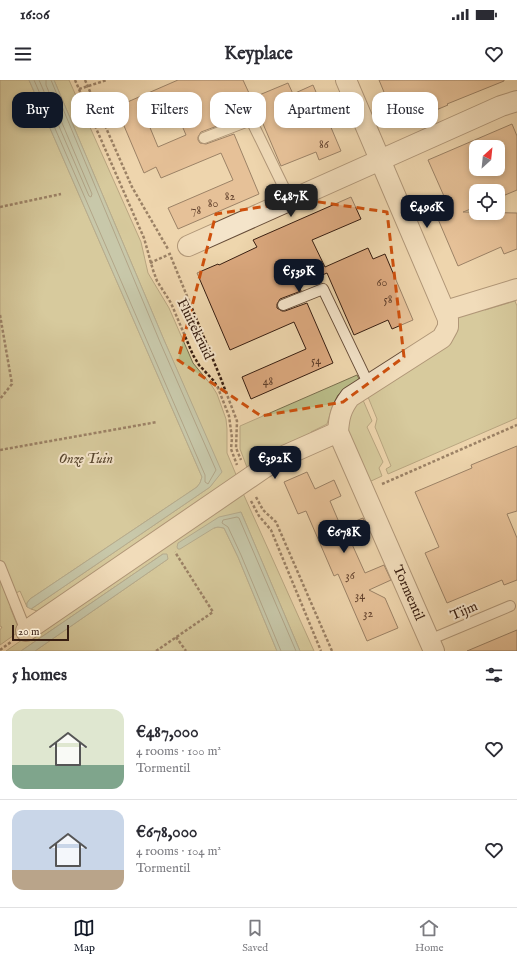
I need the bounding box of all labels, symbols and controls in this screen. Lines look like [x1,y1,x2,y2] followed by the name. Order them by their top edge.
[20,5,50,24] text: 16:06
[12,43,34,65] icon: menu
[224,43,293,66] text: Keyplace
[483,43,505,65] icon: heart
[12,92,63,128] chip: Buy
[71,92,129,128] chip: Rent
[137,92,202,128] chip: Filters
[210,92,266,128] chip: New
[274,92,364,128] chip: Apartment
[372,92,438,128] chip: House
[319,137,330,152] house number: 86
[469,140,505,176] north arrow
[469,140,505,220] map controls
[263,184,319,218] pin: €487K
[469,184,505,220] button: locate
[274,188,308,205] text: €487K
[225,189,236,204] house number: 82
[399,195,455,229] pin: €496K
[208,196,218,211] house number: 80
[410,199,444,216] text: €496K
[191,203,201,218] house number: 78
[271,259,327,293] pin: €539K
[283,263,315,280] text: €539K
[377,275,388,290] house number: 60
[383,292,393,307] house number: 58
[172,295,218,363] street label: Fluitekruid
[311,353,321,368] house number: 54
[263,374,274,389] house number: 48
[247,446,303,480] pin: €392K
[59,450,113,468] park label: Onze Tuin
[258,450,292,467] text: €392K
[316,520,372,554] pin: €678K
[327,524,361,541] text: €678K
[389,562,429,623] street label: Tormentil
[345,568,356,583] house number: 36
[355,588,365,603] house number: 34
[448,597,481,625] street label: Tijm
[363,606,373,621] house number: 32
[12,623,69,642] scale bar
[18,625,39,639] text: 20 m
[483,664,505,686] icon: filters
[12,665,67,686] text: 5 homes
[136,722,199,743] text: €487,000
[44,725,92,773] icon: home
[483,738,505,760] icon: heart
[136,743,221,760] text: 4 rooms · 100 m²
[136,760,190,777] text: Tormentil
[136,822,197,843] text: €678,000
[44,826,92,874] icon: home
[483,839,505,861] icon: heart
[136,843,221,860] text: 4 rooms · 104 m²
[136,860,190,877] text: Tormentil
[73,917,95,955] tab: Map
[242,917,268,955] tab: Saved
[415,917,444,955] tab: Home

